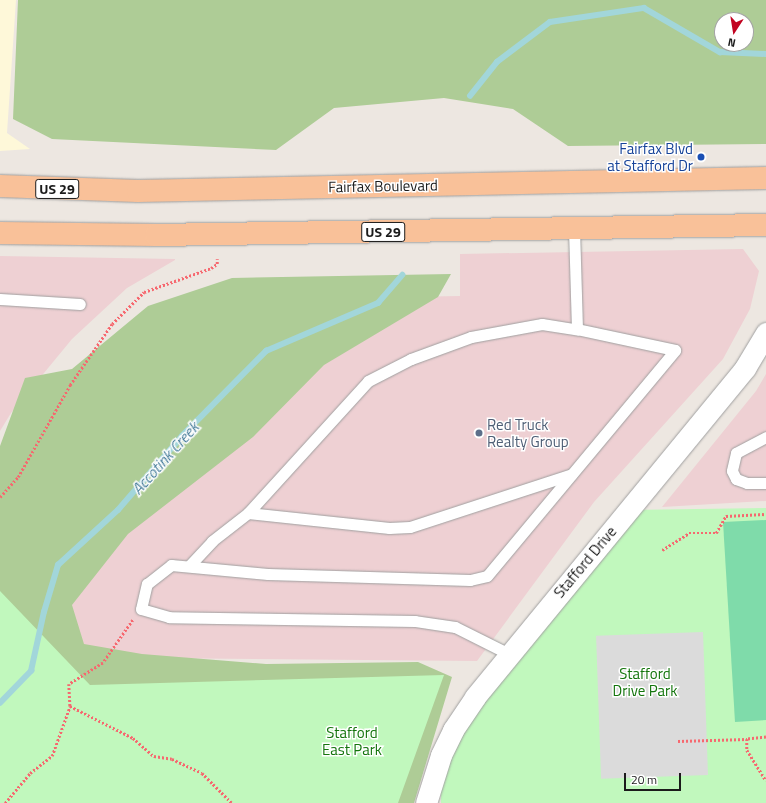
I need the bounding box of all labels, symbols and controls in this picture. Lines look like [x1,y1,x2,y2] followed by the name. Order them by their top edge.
[714,12,754,52] north arrow
[726,34,737,51] text: N
[607,139,693,174] place label: Fairfax Blvd at Stafford Dr
[696,152,706,162] marker: Fairfax Blvd at Stafford Dr
[328,176,438,196] street label: Fairfax Boulevard
[35,177,79,201] road number: US 29
[361,220,405,244] road number: US 29
[487,415,569,450] place label: Red Truck Realty Group
[127,418,203,498] water label: Accotink Creek
[474,428,484,438] marker: Red Truck Realty Group
[550,523,620,601] street label: Stafford Drive
[613,664,677,699] park label: Stafford Drive Park
[322,723,382,758] park label: Stafford East Park
[626,765,683,791] scale bar
[631,770,657,789] text: 20 m

